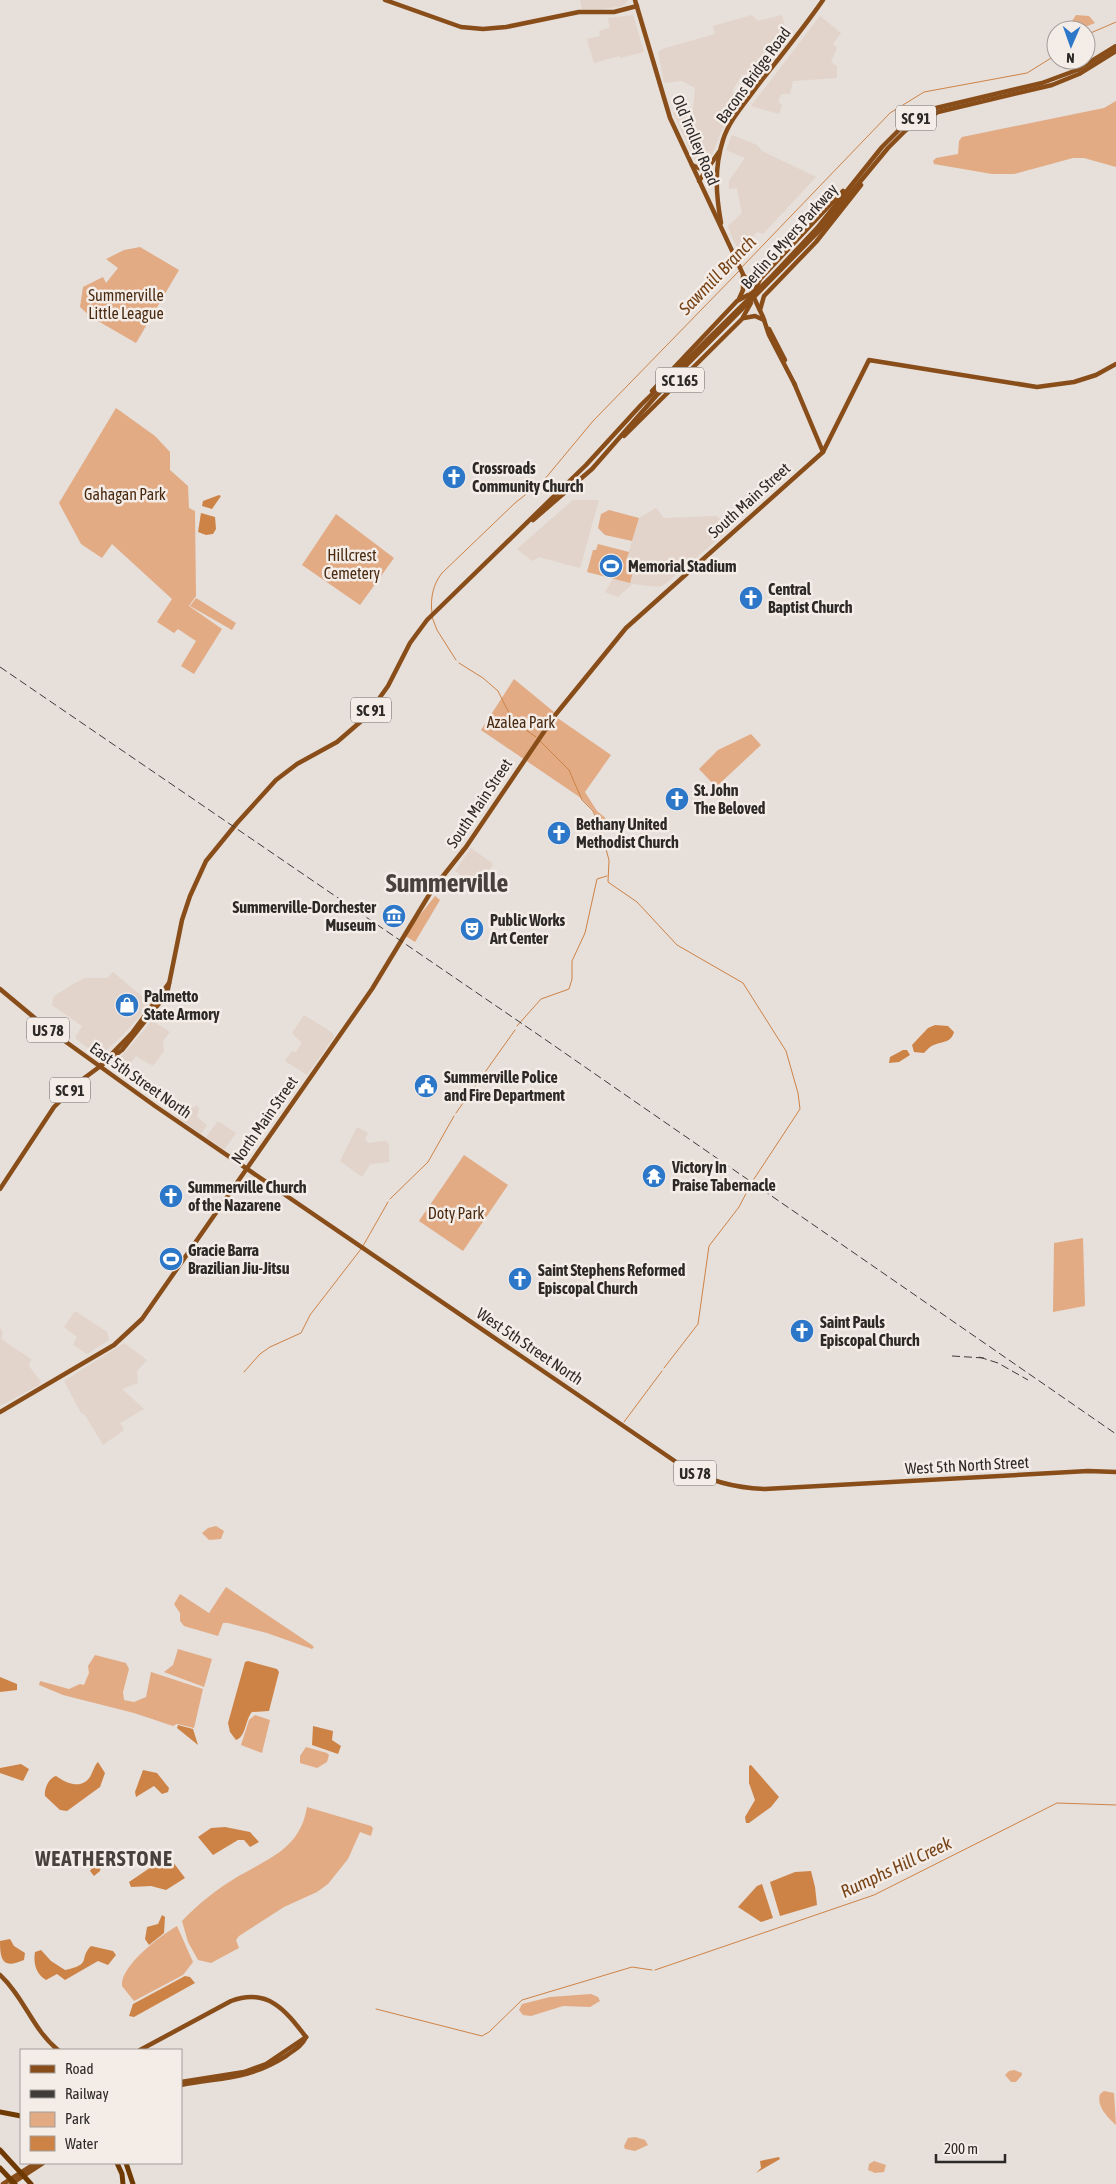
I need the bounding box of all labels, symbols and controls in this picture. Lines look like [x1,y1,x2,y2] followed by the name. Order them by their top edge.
[1046,20,1096,70] north arrow
[712,24,795,127] street label: Bacons Bridge Road
[1066,50,1075,66] text: N
[668,92,723,188] street label: Old Trolley Road
[896,106,936,130] road number: SC 91
[737,179,842,293] street label: Berlin G Myers Parkway
[673,231,760,320] water label: Sawmill Branch
[88,286,164,323] park label: Summerville Little League
[656,368,704,392] road number: SC 165
[705,458,794,541] street label: South Main Street
[472,459,584,495] place label: Crossroads Community Church
[441,464,467,490] church icon: Crossroads Community Church
[84,485,166,504] park label: Gahagan Park
[324,546,381,583] park label: Hillcrest Cemetery
[598,553,624,579] sports icon: Memorial Stadium
[628,557,737,575] place label: Memorial Stadium
[768,580,853,616] place label: Central Baptist Church
[738,585,764,611] church icon: Central Baptist Church
[351,698,391,722] road number: SC 91
[487,713,555,731] park label: Azalea Park
[443,755,516,851] street label: South Main Street
[694,781,766,817] place label: St. John The Beloved
[664,786,690,812] church icon: St. John The Beloved
[576,815,679,851] place label: Bethany United Methodist Church
[546,820,572,846] church icon: Bethany United Methodist Church
[386,868,508,898] district label: Summerville
[232,898,376,934] place label: Summerville-Dorchester Museum
[381,903,407,929] museum icon: Summerville-Dorchester Museum
[489,911,566,947] place label: Public Works Art Center
[459,916,485,942] theatre icon: Public Works Art Center
[144,987,220,1023] place label: Palmetto State Armory
[114,992,140,1018] shop icon: Palmetto State Armory
[27,1018,69,1042] road number: US 78
[87,1038,195,1122] street label: East 5th Street North
[444,1068,565,1104] place label: Summerville Police and Fire Department
[227,1072,301,1167] street label: North Main Street
[413,1073,439,1099] public building icon: Summerville Police and Fire Department
[50,1078,90,1102] road number: SC 91
[671,1158,776,1194] place label: Victory In Praise Tabernacle
[641,1163,667,1189] temple icon: Victory In Praise Tabernacle
[188,1178,307,1214] place label: Summerville Church of the Nazarene
[158,1183,184,1209] church icon: Summerville Church of the Nazarene
[428,1204,484,1223] park label: Doty Park
[188,1241,290,1277] place label: Gracie Barra Brazilian Jiu-Jitsu
[158,1246,184,1272] sports icon: Gracie Barra Brazilian Jiu-Jitsu
[538,1261,686,1297] place label: Saint Stephens Reformed Episcopal Church
[507,1266,533,1292] church icon: Saint Stephens Reformed Episcopal Church
[474,1304,586,1388] street label: West 5th Street North
[820,1313,920,1349] place label: Saint Pauls Episcopal Church
[789,1318,815,1344] church icon: Saint Pauls Episcopal Church
[905,1453,1030,1477] street label: West 5th North Street
[674,1460,716,1486] road number: US 78
[837,1832,956,1902] water label: Rumphs Hill Creek
[34,1846,173,1870] district label: WEATHERSTONE
[20,2049,182,2164] legend
[65,2060,94,2077] text: Road
[65,2085,109,2102] text: Railway
[65,2110,90,2127] text: Park
[936,2132,1005,2164] scale bar
[65,2135,98,2152] text: Water
[944,2140,978,2157] text: 200 m

